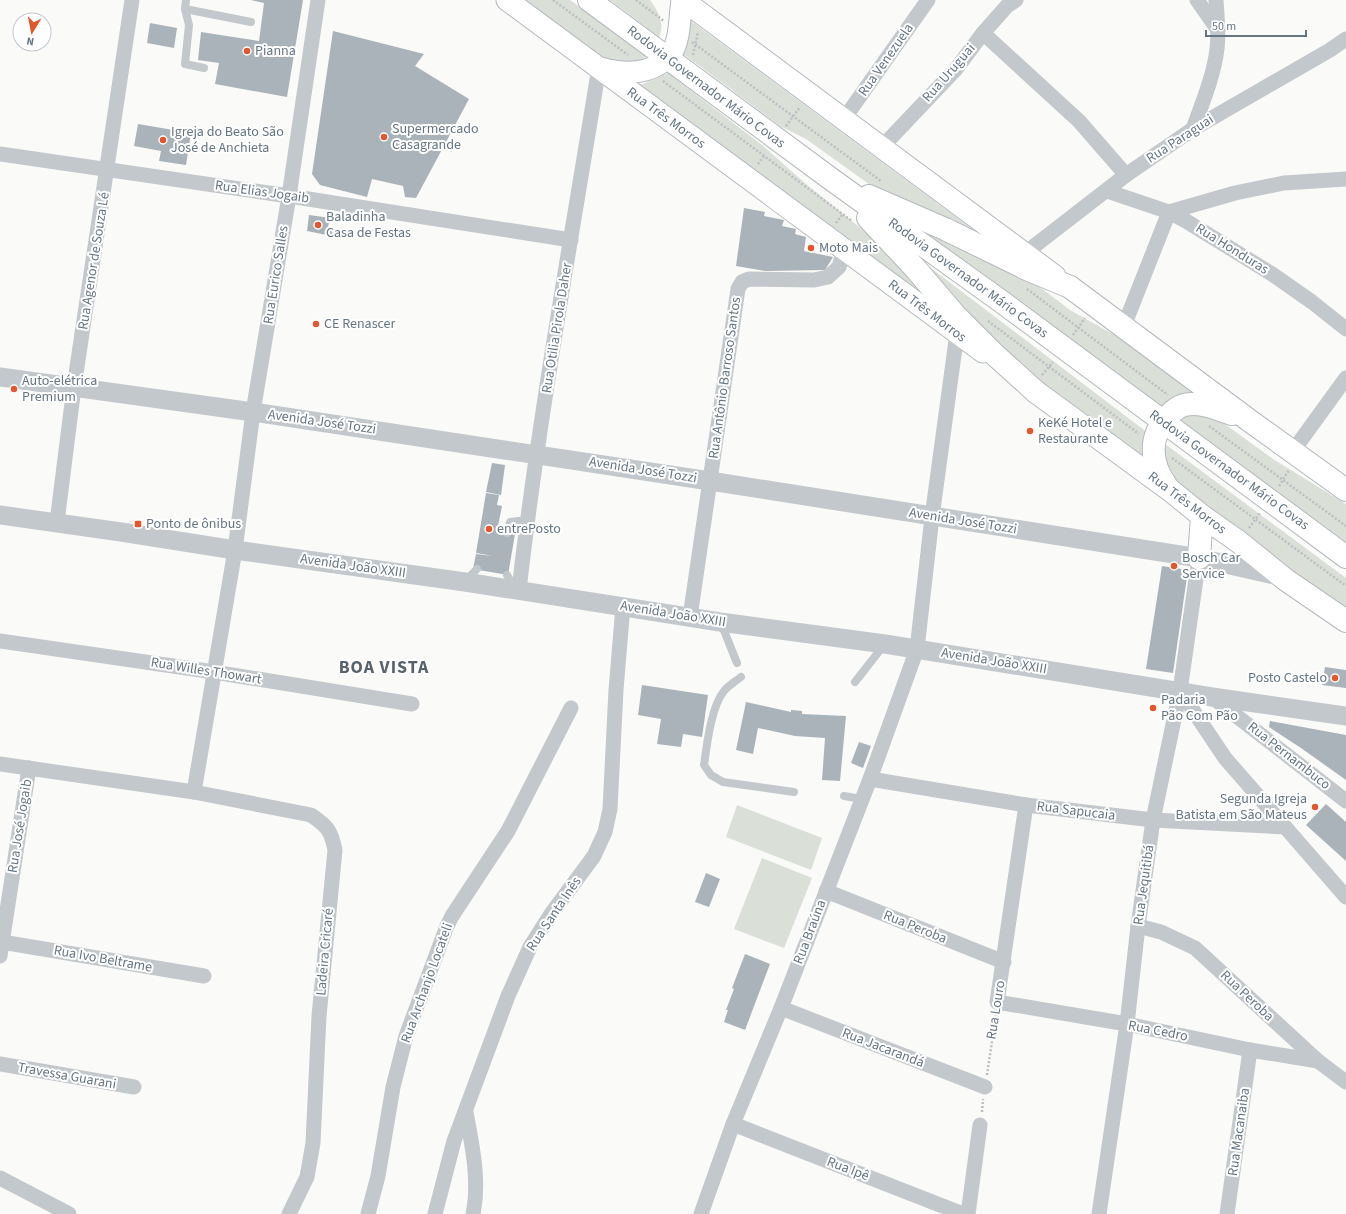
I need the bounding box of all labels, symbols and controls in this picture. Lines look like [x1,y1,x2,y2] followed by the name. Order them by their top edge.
[12,12,52,52] north arrow
[1206,12,1306,38] scale bar
[1212,18,1236,35] text: 50 m
[853,19,919,101] street label: Rua Venezuela
[623,21,789,153] street label: Rodovia Governador Mário Covas
[25,33,35,49] text: N
[918,39,980,107] street label: Rua Uruguai
[255,41,296,61] place label: Pianna
[242,46,252,56] marker: Pianna
[622,82,710,154] street label: Rua Três Morros
[1142,110,1218,168] street label: Rua Paraguai
[392,119,479,155] place label: Supermercado Casagrande
[171,122,284,158] place label: Igreja do Beato São José de Anchieta
[379,132,389,142] marker: Supermercado Casagrande
[158,135,168,145] marker: Igreja do Beato São José de Anchieta
[214,175,311,209] street label: Rua Elias Jogaib
[73,191,115,331] street label: Rua Agenor de Souza Lé
[326,207,411,243] place label: Baladinha Casa de Festas
[884,213,1052,343] street label: Rodovia Governador Mário Covas
[1192,219,1272,279] street label: Rua Honduras
[313,220,323,230] marker: Baladinha Casa de Festas
[258,224,294,326] street label: Rua Eurico Salles
[819,238,878,258] place label: Moto Mais
[806,243,816,253] marker: Moto Mais
[537,261,577,395] street label: Rua Otilia Pirola Daher
[884,275,970,347] street label: Rua Três Morros
[704,296,746,460] street label: Rua Antônio Barroso Santos
[324,314,396,334] place label: CE Renascer
[311,319,321,329] marker: CE Renascer
[22,371,97,407] place label: Auto-elétrica Premium
[9,384,19,394] marker: Auto-elétrica Premium
[267,405,377,439] street label: Avenida José Tozzi
[1145,405,1313,535] street label: Rodovia Governador Mário Covas
[1038,413,1112,449] place label: KeKé Hotel e Restaurante
[1025,426,1035,436] marker: KeKé Hotel e Restaurante
[588,452,698,488] street label: Avenida José Tozzi
[1144,467,1230,539] street label: Rua Três Morros
[908,503,1018,539] street label: Avenida José Tozzi
[146,514,241,534] place label: Ponto de ônibus
[133,519,143,529] marker: Ponto de ônibus
[497,519,561,539] place label: entrePosto
[484,524,494,534] marker: entrePosto
[1182,548,1241,584] place label: Bosch Car Service
[299,549,407,583] street label: Avenida João XXIII
[1169,561,1179,571] marker: Bosch Car Service
[619,596,727,632] street label: Avenida João XXIII
[940,643,1048,679] street label: Avenida João XXIII
[149,652,263,690] street label: Rua Willes Thowart
[339,655,429,680] district label: BOA VISTA
[1248,668,1327,688] place label: Posto Castelo
[1330,673,1340,683] marker: Posto Castelo
[1161,690,1238,726] place label: Padaria Pão Com Pão
[1148,703,1158,713] marker: Padaria Pão Com Pão
[1243,717,1335,795] street label: Rua Pernambuco
[3,777,37,874] street label: Rua José Jogaib
[1176,789,1307,825] place label: Segunda Igreja Batista em São Mateus
[1035,796,1117,826] street label: Rua Sapucaia
[1310,802,1320,812] marker: Segunda Igreja Batista em São Mateus
[1128,844,1160,926] street label: Rua Jequitibá
[522,873,586,955] street label: Rua Santa Inês
[789,897,831,967] street label: Rua Braúna
[880,905,950,949] street label: Rua Peroba
[311,907,339,997] street label: Ladeira Cricaré
[396,920,458,1046] street label: Rua Archanjo Locateli
[52,941,154,978] street label: Rua Ivo Beltrame
[1216,966,1278,1026] street label: Rua Peroba
[981,979,1011,1041] street label: Rua Louro
[1126,1015,1190,1047] street label: Rua Cedro
[839,1023,927,1073] street label: Rua Jacarandá
[16,1058,118,1094] street label: Travessa Guarani
[1223,1087,1255,1177] street label: Rua Macanaiba
[824,1152,872,1186] street label: Rua Ipê

